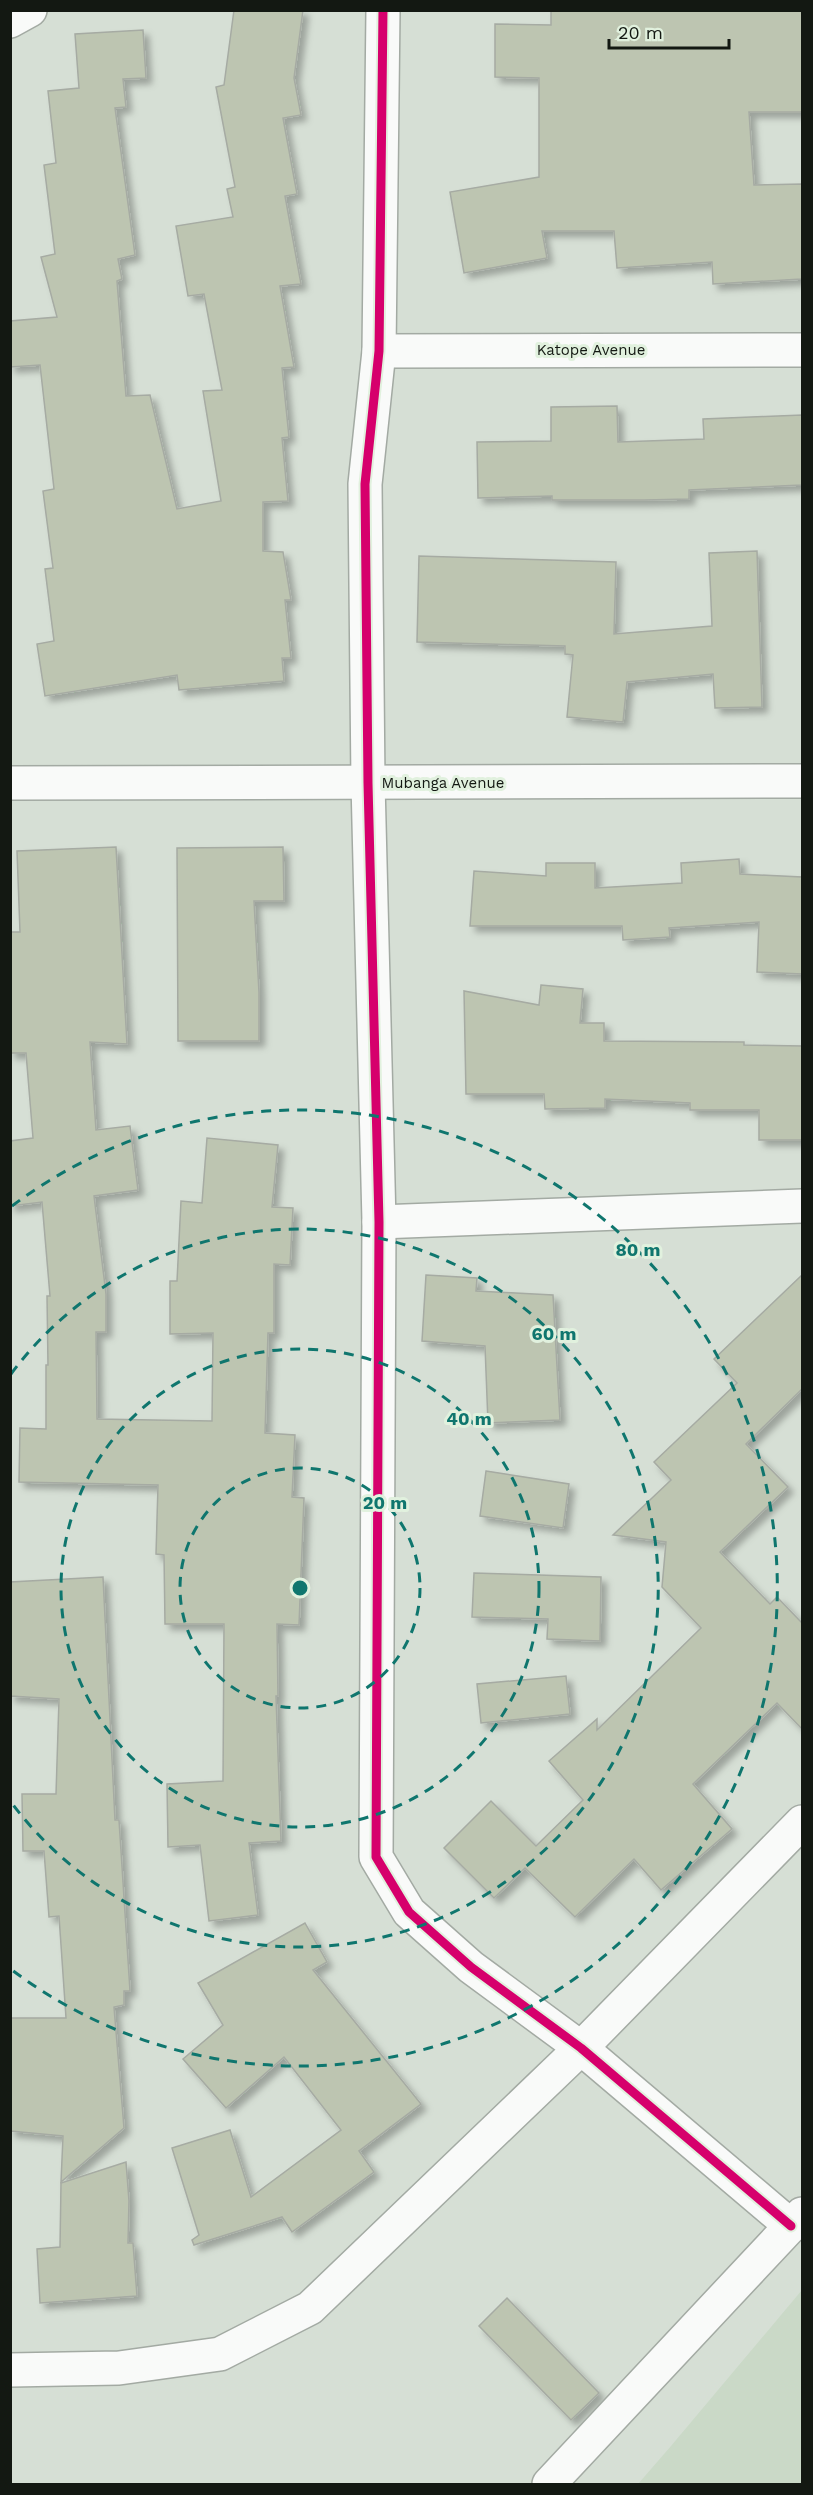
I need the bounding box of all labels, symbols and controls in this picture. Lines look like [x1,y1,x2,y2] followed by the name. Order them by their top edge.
[609,12,729,50] scale bar
[618,22,663,43] text: 20 m
[537,341,645,359] street label: Katope Avenue
[382,774,504,792] street label: Mubanga Avenue
[616,1239,660,1260] text: 80 m
[532,1323,576,1344] text: 60 m
[446,1408,492,1429] text: 40 m
[363,1492,407,1513] text: 20 m
[290,1578,310,1598] centre of rings

